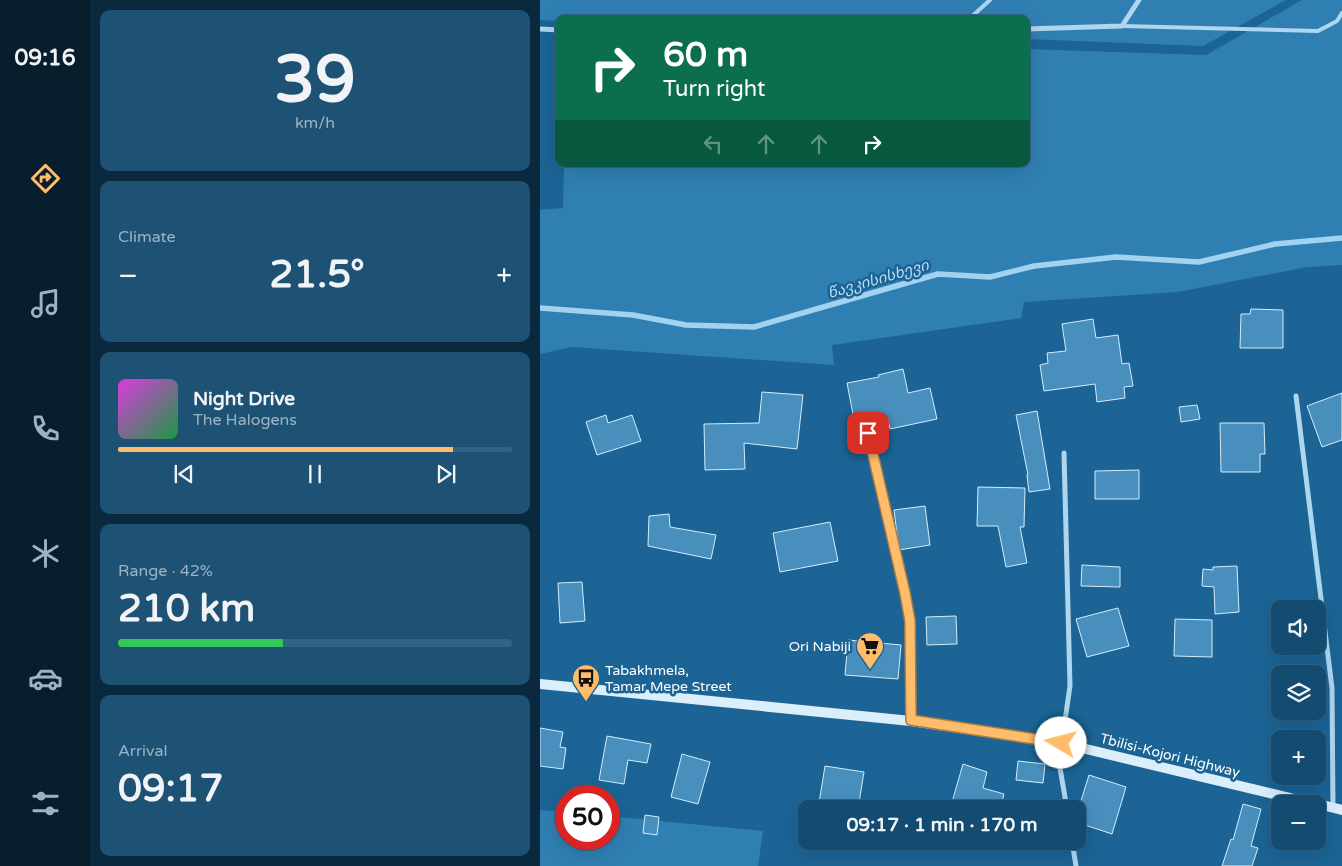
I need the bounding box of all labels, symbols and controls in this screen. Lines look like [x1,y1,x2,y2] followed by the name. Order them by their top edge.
[663,34,748,76] text: 60 m
[580,35,645,100] icon: right
[274,41,356,120] text: 39
[15,45,75,71] text: 09:16
[663,76,765,102] text: Turn right
[295,113,335,133] text: km/h
[699,130,727,158] icon: left
[752,130,780,158] icon: ahead
[805,130,833,158] icon: ahead
[858,130,886,158] icon: right
[28,161,63,196] icon: directions
[118,227,176,247] text: Climate
[270,252,365,298] text: 21.5°
[825,256,932,302] water label: წავკისისხევი
[118,259,138,293] text: −
[496,259,512,293] text: +
[28,286,63,321] icon: music
[193,388,295,410] text: Night Drive
[193,410,297,430] text: The Halogens
[28,411,63,446] icon: phone
[847,412,889,454] pin
[854,419,882,447] icon: arrive
[170,460,198,488] icon: previous
[301,460,329,488] icon: pause
[432,460,460,488] icon: next
[28,536,63,571] icon: climate
[118,561,213,581] text: Range · 42%
[118,586,255,632] text: 210 km
[1271,600,1326,850] map controls
[1271,600,1326,655] button: sound
[855,631,885,670] supermarket icon: Ori Nabiji
[789,638,851,655] place label: Ori Nabiji
[28,661,63,696] icon: car
[605,662,732,695] place label: Tabakhmela, Tamar Mepe Street
[571,663,601,702] bus stop icon: Tabakhmela, Tamar Mepe Street
[1271,665,1326,720] button: layers
[1034,716,1086,768] position arrow
[1098,730,1242,781] street label: Tbilisi-Kojori Highway
[1271,730,1326,785] button: +
[118,741,167,761] text: Arrival
[118,766,223,812] text: 09:17
[555,785,620,850] speed limit sign: 50
[28,786,63,821] icon: filters
[1271,795,1326,850] button: −
[846,814,1038,836] text: 09:17 · 1 min · 170 m

